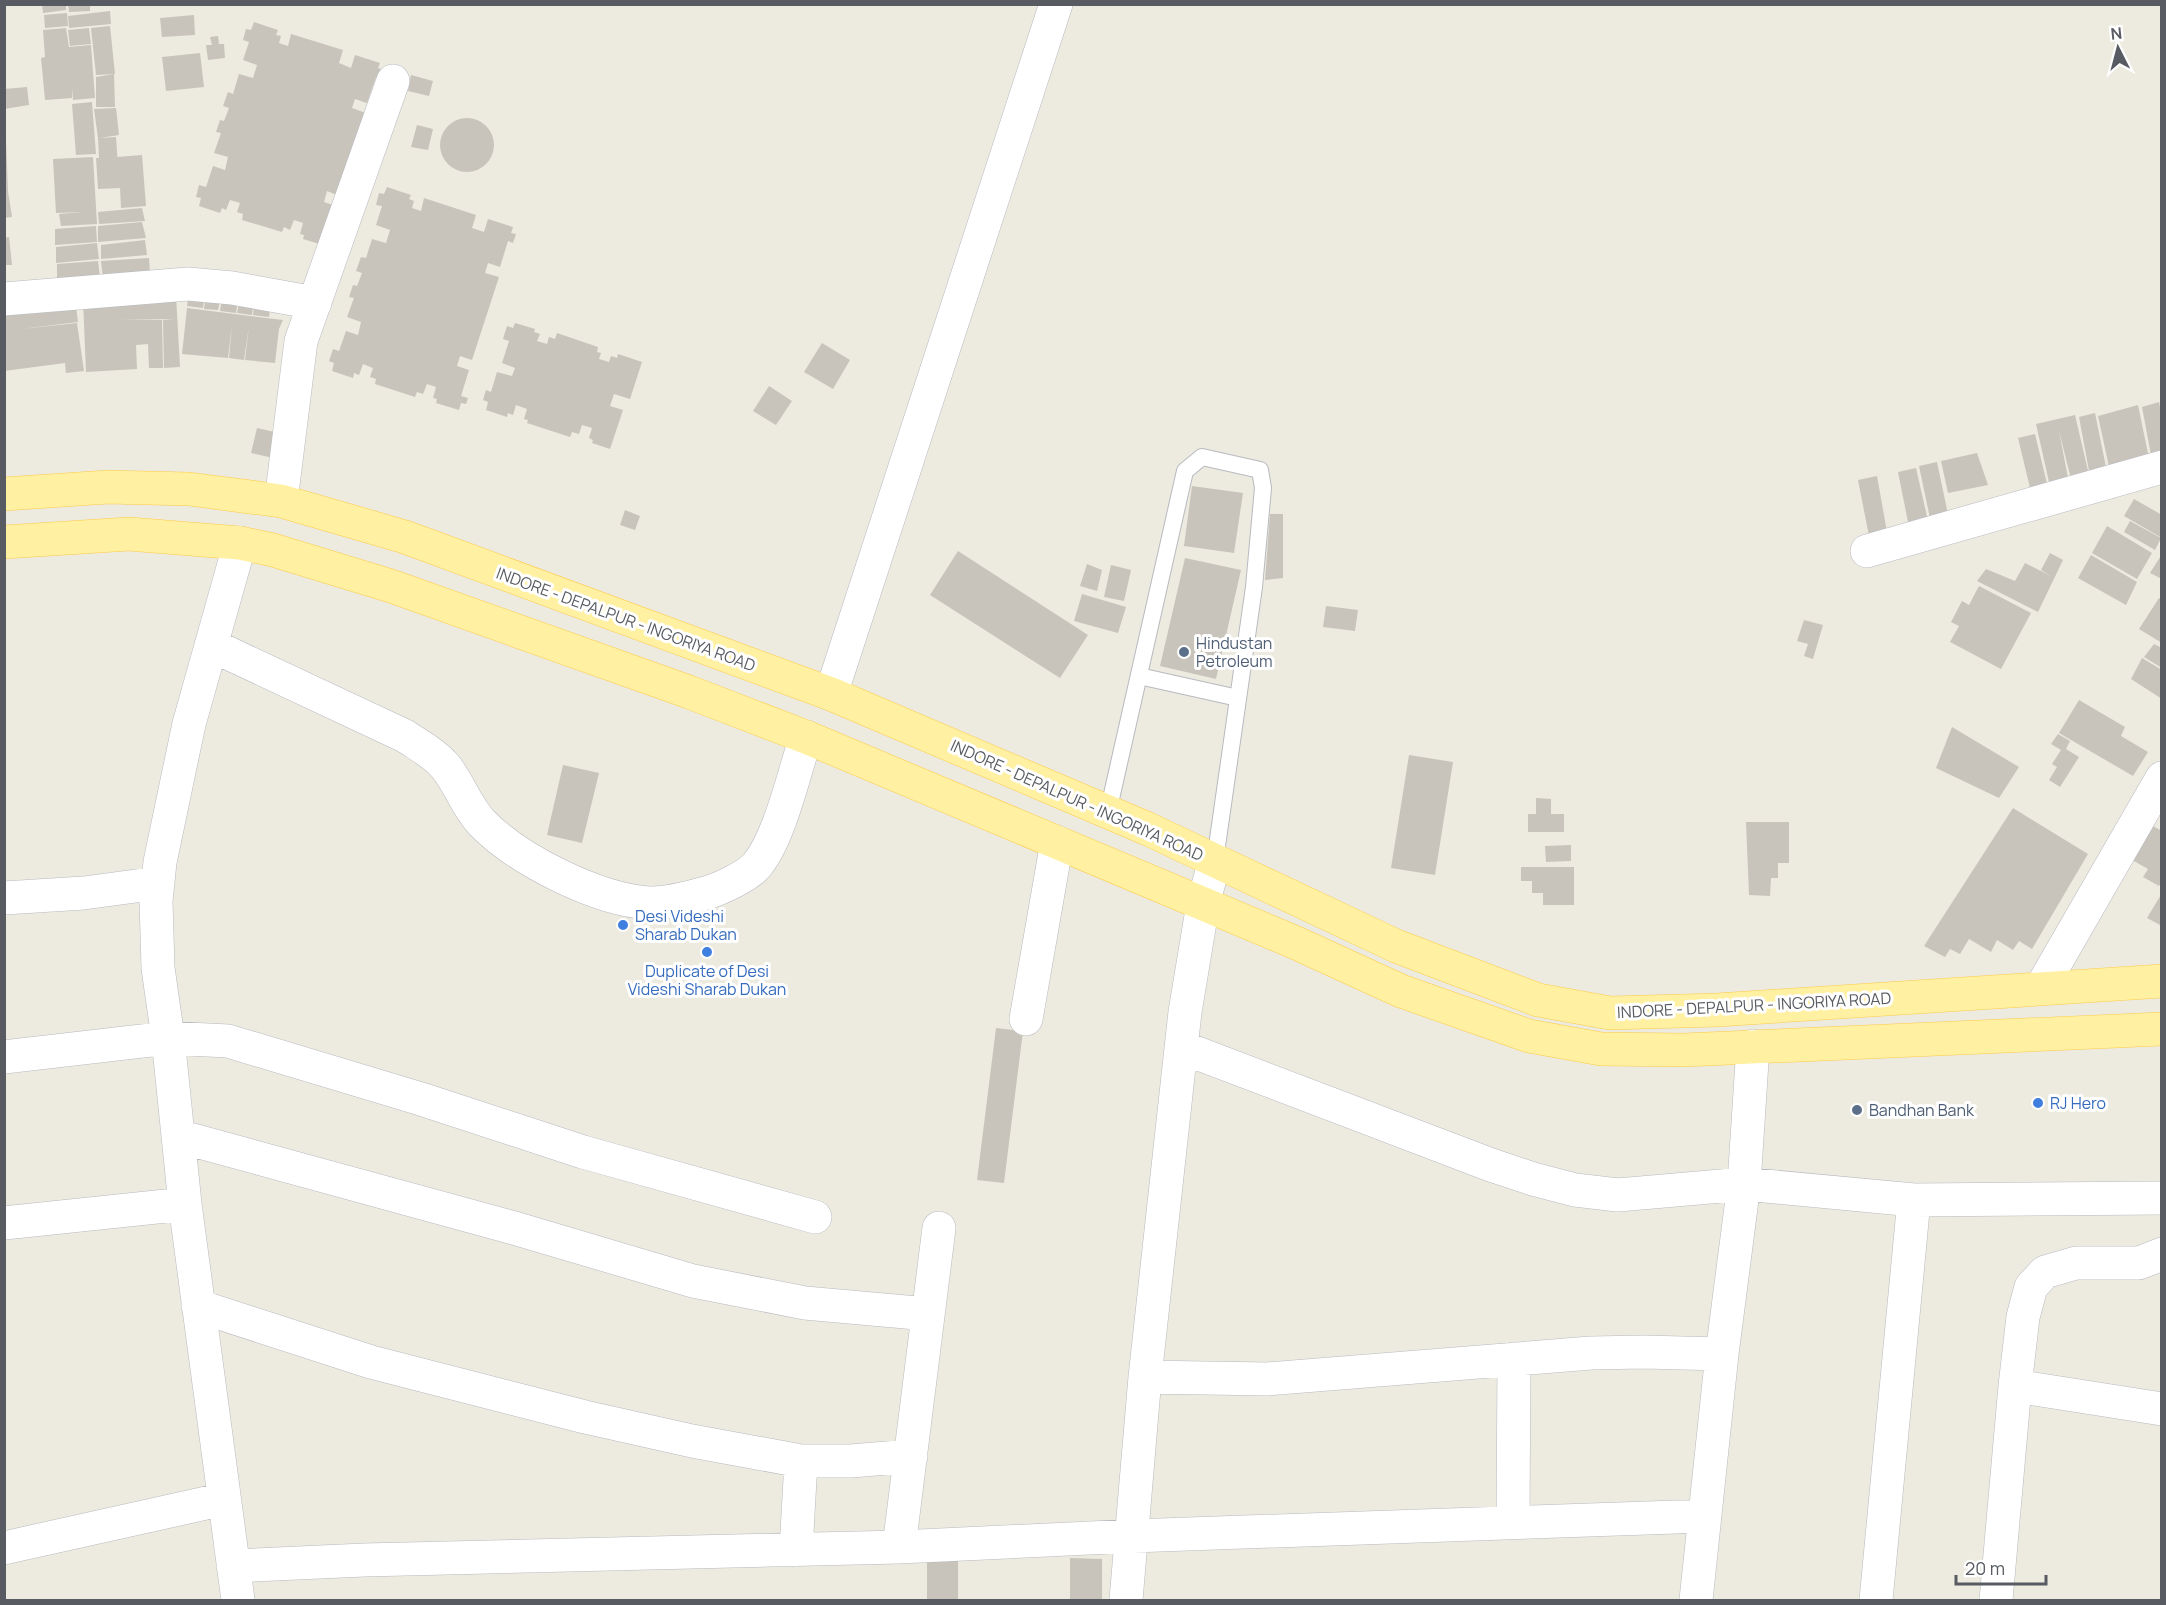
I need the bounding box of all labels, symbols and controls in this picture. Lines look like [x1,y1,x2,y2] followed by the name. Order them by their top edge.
[2088,18,2148,78] north arrow
[2110,22,2123,45] text: N
[493,562,759,676] street label: INDORE - DEPALPUR - INGORIYA ROAD
[1196,632,1273,672] place label: Hindustan Petroleum
[1177,645,1191,659] marker: Hindustan Petroleum
[947,734,1207,866] street label: INDORE - DEPALPUR - INGORIYA ROAD
[635,905,737,945] place label: Desi Videshi Sharab Dukan
[616,918,630,932] marker: Desi Videshi Sharab Dukan
[700,945,714,959] marker: Duplicate of Desi Videshi Sharab Dukan
[628,960,786,1000] place label: Duplicate of Desi Videshi Sharab Dukan
[1616,987,1892,1023] street label: INDORE - DEPALPUR - INGORIYA ROAD
[2050,1092,2106,1114] place label: RJ Hero
[2031,1096,2045,1110] marker: RJ Hero
[1869,1099,1975,1121] place label: Bandhan Bank
[1850,1103,1864,1117] marker: Bandhan Bank
[1956,1548,2046,1586] scale bar
[1965,1556,2005,1580] text: 20 m

